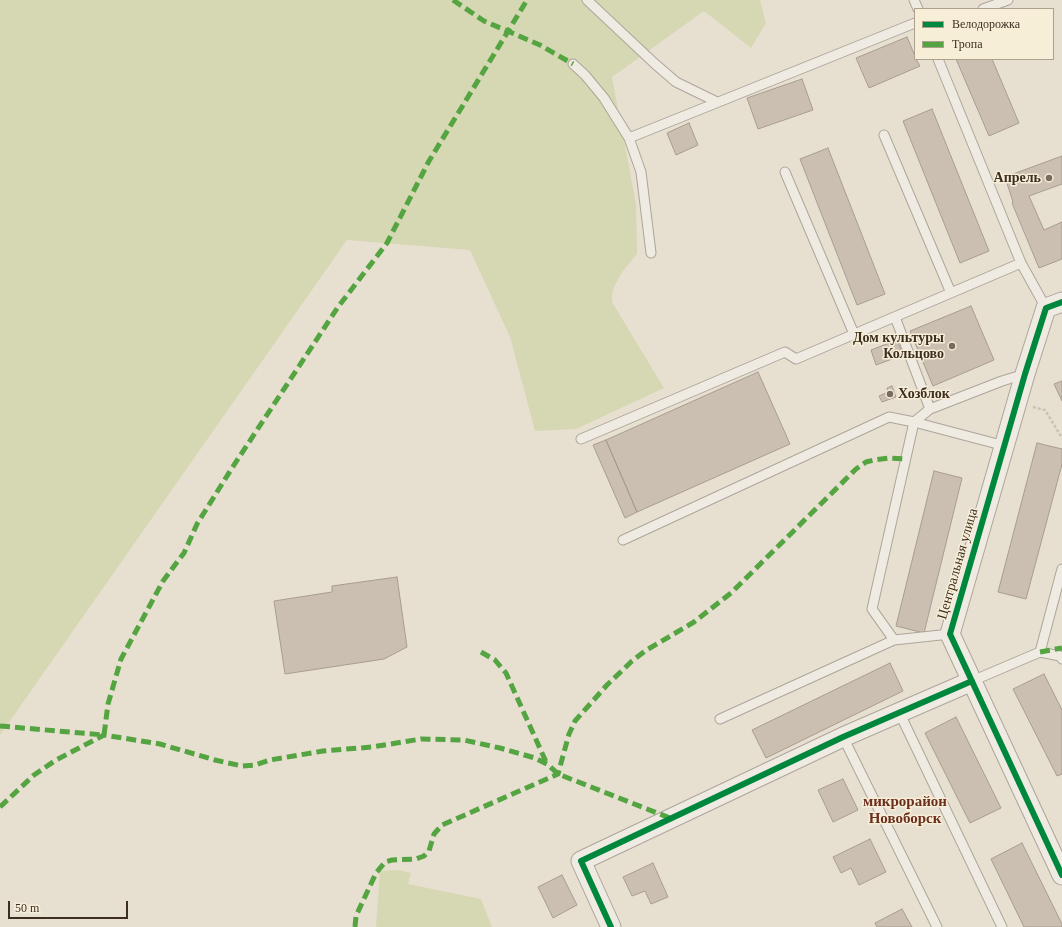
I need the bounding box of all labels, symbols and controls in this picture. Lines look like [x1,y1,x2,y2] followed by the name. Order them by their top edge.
[914,8,1054,60] legend
[952,17,1020,31] text: Велодорожка
[952,37,983,51] text: Тропа
[994,170,1041,186] place label: Апрель
[1044,173,1054,183] marker: Апрель
[853,330,944,362] place label: Дом культуры Кольцово
[947,341,957,351] marker: Дом культуры Кольцово
[898,386,950,402] place label: Хозблок
[885,389,895,399] marker: Хозблок
[934,506,982,622] street label: Центральная улица
[863,793,947,828] district label: микрорайон Новоборск
[10,893,130,919] scale bar
[15,901,39,915] text: 50 m

